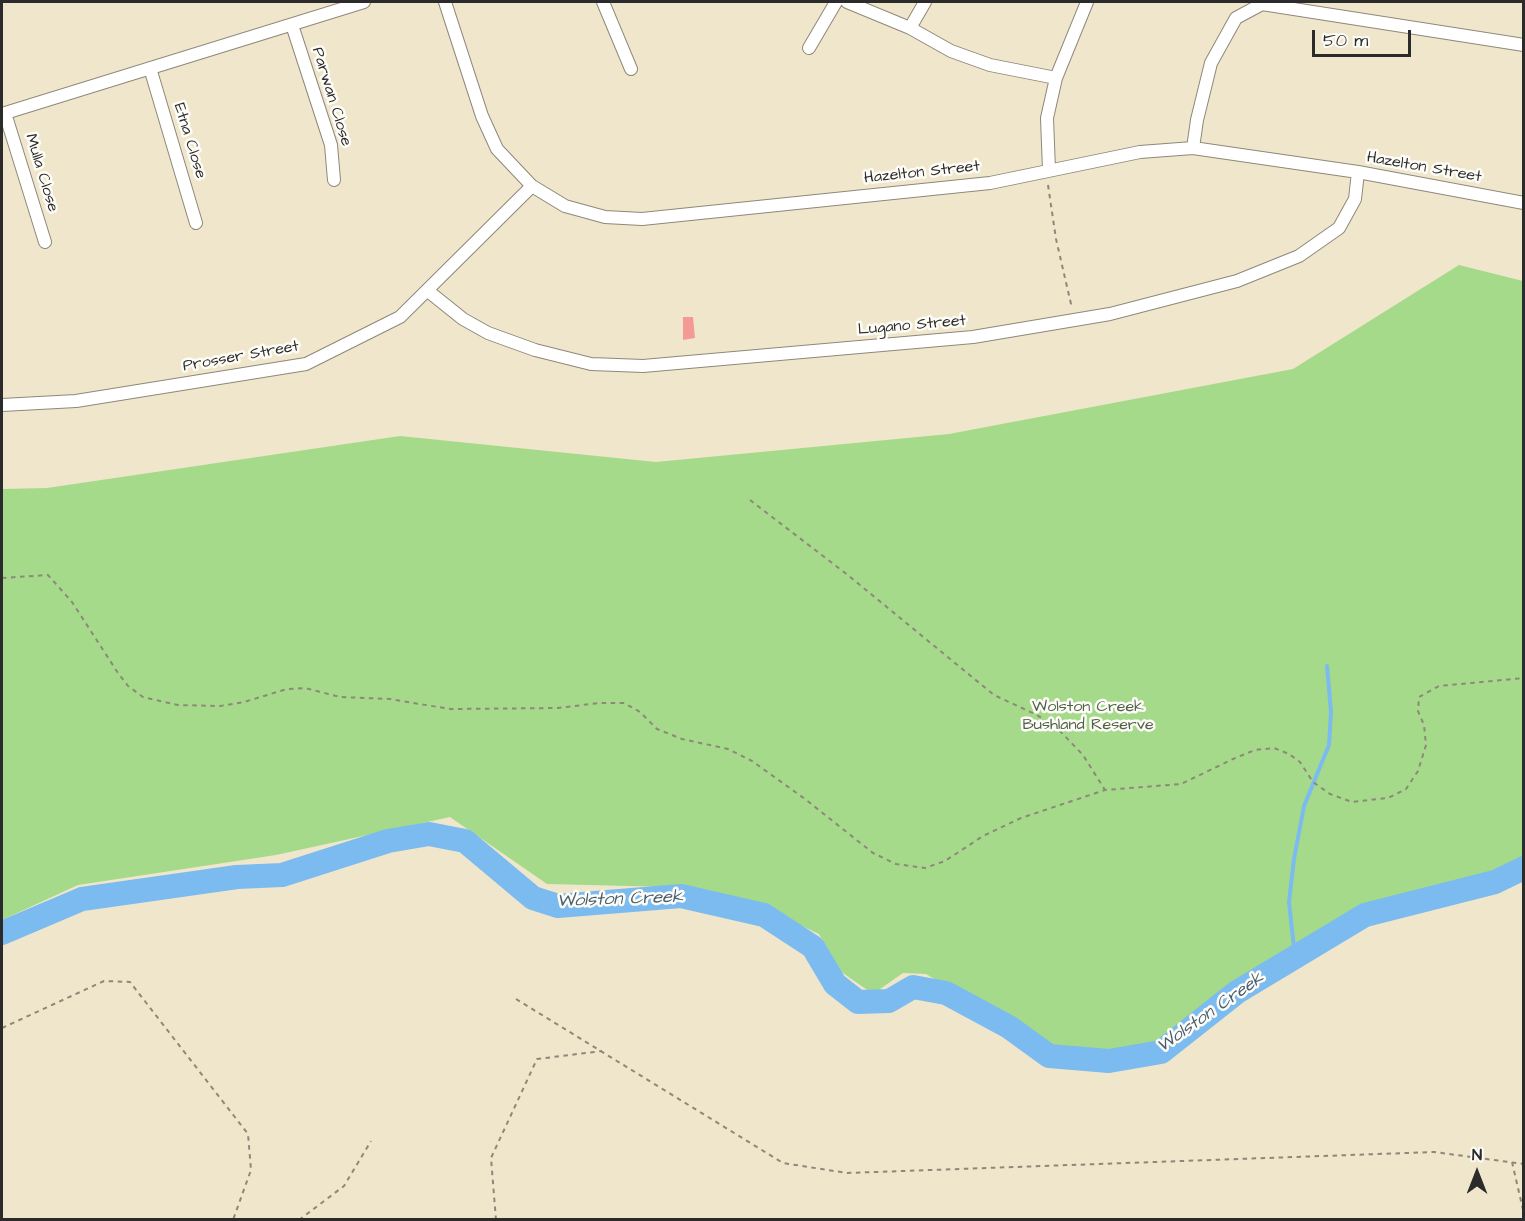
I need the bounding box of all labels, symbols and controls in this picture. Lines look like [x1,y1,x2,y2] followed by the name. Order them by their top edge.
[1315,18,1414,56] scale bar
[1323,28,1368,53] text: 50 m
[307,45,355,149] street label: Parwan Close
[168,101,210,181] street label: Etna Close
[20,132,62,214] street label: Mulla Close
[1365,148,1483,188] street label: Hazelton Street
[863,157,981,189] street label: Hazelton Street
[857,312,967,340] street label: Lugano Street
[182,337,300,377] street label: Prosser Street
[1022,698,1154,736] park label: Wolston Creek Bushland Reserve
[557,887,683,913] water label: Wolston Creek
[1153,968,1269,1058] water label: Wolston Creek
[1447,1143,1507,1203] north arrow
[1472,1144,1482,1166] text: N

